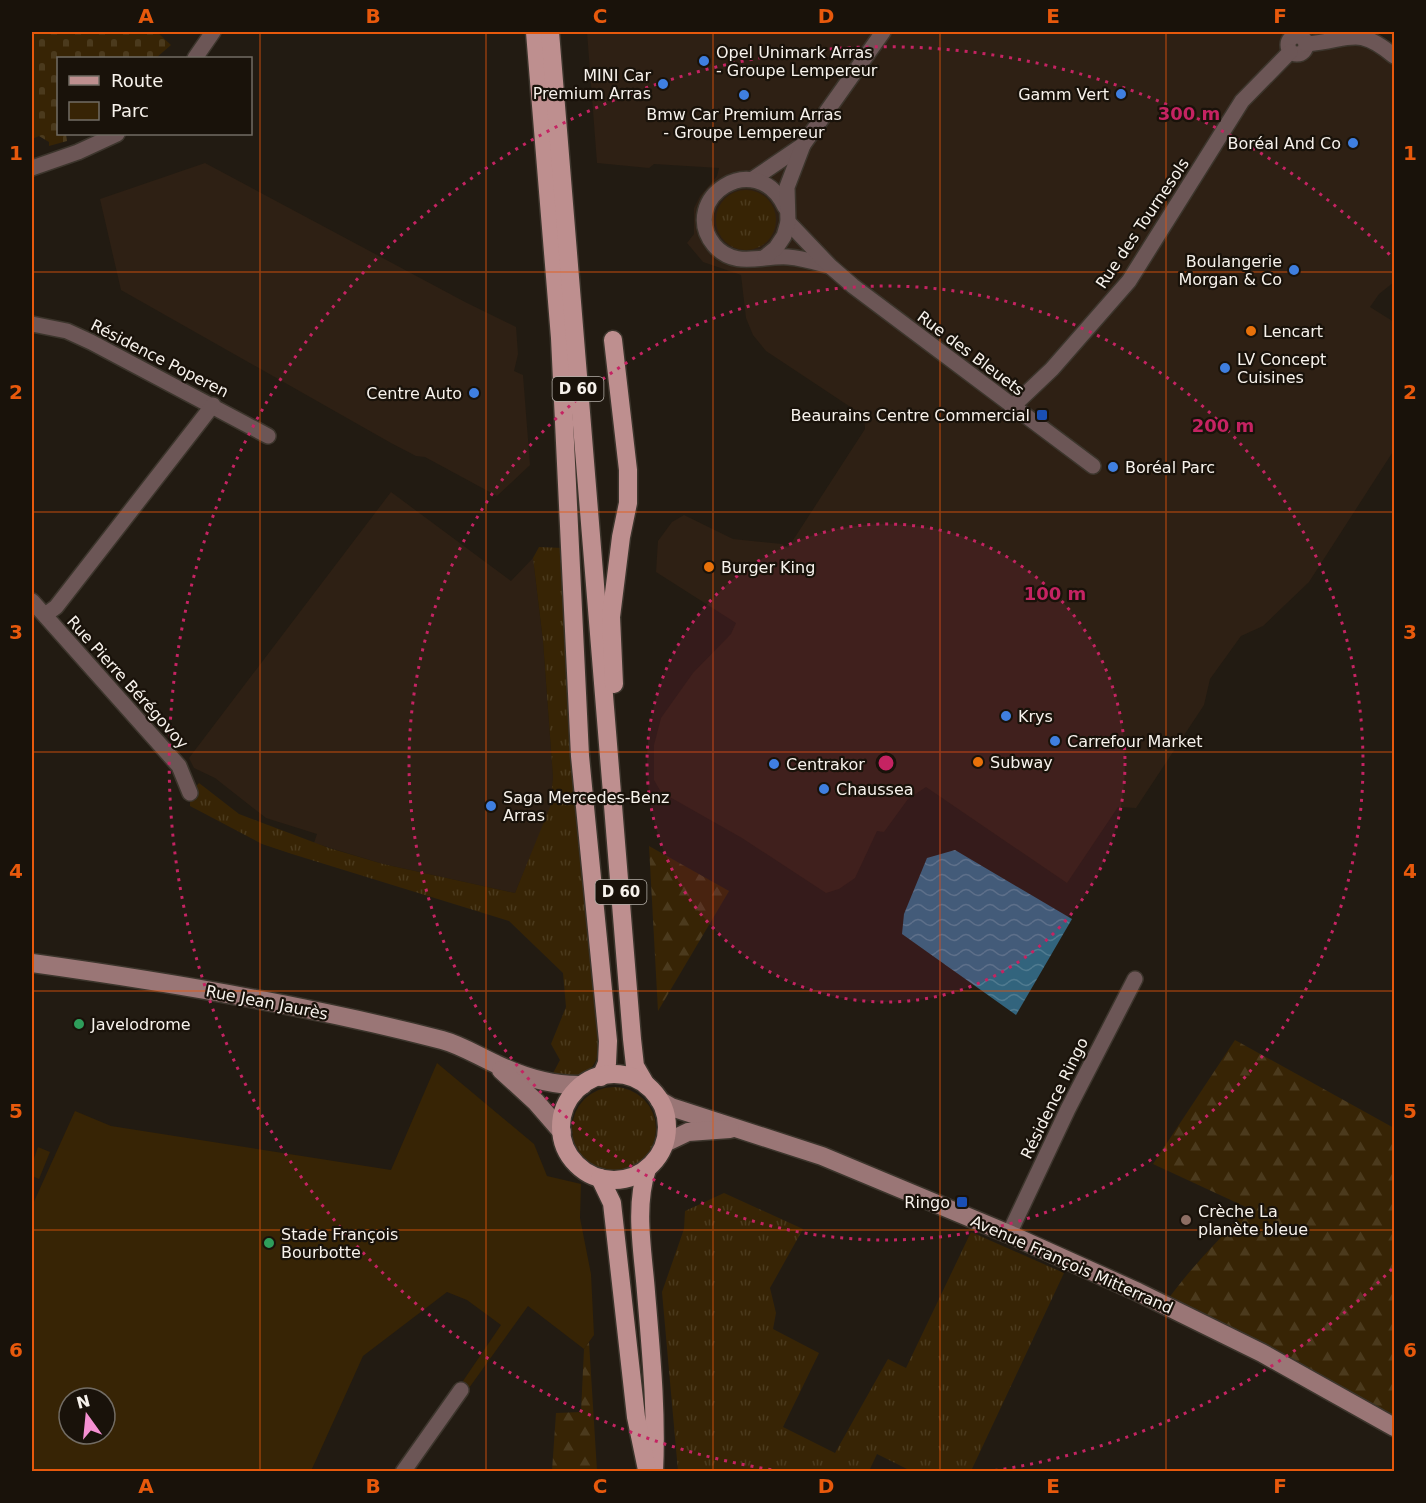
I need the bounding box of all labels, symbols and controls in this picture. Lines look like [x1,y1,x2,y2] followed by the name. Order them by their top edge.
[138,4,154,28] text: A
[365,4,381,28] text: B
[593,4,607,28] text: C
[818,4,834,28] text: D
[1046,4,1060,28] text: E
[1273,4,1287,28] text: F
[716,43,878,80] place label: Opel Unimark Arras - Groupe Lempereur
[697,54,711,68] marker: Opel Unimark Arras - Groupe Lempereur
[57,57,252,135] legend
[533,66,651,103] place label: MINI Car Premium Arras
[111,70,163,91] text: Route
[656,77,670,91] marker: MINI Car Premium Arras
[1018,85,1109,104] place label: Gamm Vert
[1114,87,1128,101] marker: Gamm Vert
[737,88,751,102] marker: Bmw Car Premium Arras - Groupe Lempereur
[111,100,149,121] text: Parc
[1158,103,1220,124] text: 300 m
[646,105,842,142] place label: Bmw Car Premium Arras - Groupe Lempereur
[1228,134,1341,153] place label: Boréal And Co
[1346,136,1360,150] marker: Boréal And Co
[9,141,23,165] text: 1
[1403,141,1417,165] text: 1
[1092,155,1193,292] street label: Rue des Tournesols
[1178,252,1282,289] place label: Boulangerie Morgan & Co
[1287,263,1301,277] marker: Boulangerie Morgan & Co
[914,307,1028,400] street label: Rue des Bleuets
[88,315,232,401] street label: Résidence Poperen
[1263,322,1323,341] place label: Lencart
[1244,324,1258,338] marker: Lencart
[1237,350,1326,387] place label: LV Concept Cuisines
[1218,361,1232,375] marker: LV Concept Cuisines
[552,377,604,401] road number: D 60
[9,380,23,404] text: 2
[1403,380,1417,404] text: 2
[366,384,462,403] place label: Centre Auto
[467,386,481,400] marker: Centre Auto
[791,406,1030,425] place label: Beaurains Centre Commercial
[1035,408,1049,422] marker: Beaurains Centre Commercial
[1192,415,1254,436] text: 200 m
[1125,458,1215,477] place label: Boréal Parc
[1106,460,1120,474] marker: Boréal Parc
[721,558,815,577] place label: Burger King
[702,560,716,574] marker: Burger King
[1024,583,1086,604] text: 100 m
[63,612,192,753] street label: Rue Pierre Bérégovoy
[9,620,23,644] text: 3
[1403,620,1417,644] text: 3
[1018,707,1053,726] place label: Krys
[999,709,1013,723] marker: Krys
[1067,732,1203,751] place label: Carrefour Market
[1048,734,1062,748] marker: Carrefour Market
[876,753,896,773] centre of rings
[990,753,1053,772] place label: Subway
[786,755,865,774] place label: Centrakor
[971,755,985,769] marker: Subway
[767,757,781,771] marker: Centrakor
[836,780,914,799] place label: Chaussea
[817,782,831,796] marker: Chaussea
[503,788,669,825] place label: Saga Mercedes-Benz Arras
[484,799,498,813] marker: Saga Mercedes-Benz Arras
[9,859,23,883] text: 4
[1403,859,1417,883] text: 4
[596,880,646,904] road number: D 60
[204,981,330,1024] street label: Rue Jean Jaurès
[90,1015,191,1034] place label: Javelodrome
[72,1017,86,1031] marker: Javelodrome
[1017,1034,1092,1162] street label: Résidence Ringo
[9,1099,23,1123] text: 5
[1403,1099,1417,1123] text: 5
[904,1193,950,1212] place label: Ringo
[955,1195,969,1209] marker: Ringo
[1198,1202,1308,1239] place label: Crèche La planète bleue
[968,1211,1176,1318] street label: Avenue François Mitterrand
[1179,1213,1193,1227] marker: Crèche La planète bleue
[281,1225,398,1262] place label: Stade François Bourbotte
[262,1236,276,1250] marker: Stade François Bourbotte
[9,1338,23,1362] text: 6
[1403,1338,1417,1362] text: 6
[57,1386,117,1446] north arrow
[74,1391,92,1413] text: N
[138,1474,154,1498] text: A
[365,1474,381,1498] text: B
[593,1474,607,1498] text: C
[818,1474,834,1498] text: D
[1046,1474,1060,1498] text: E
[1273,1474,1287,1498] text: F

